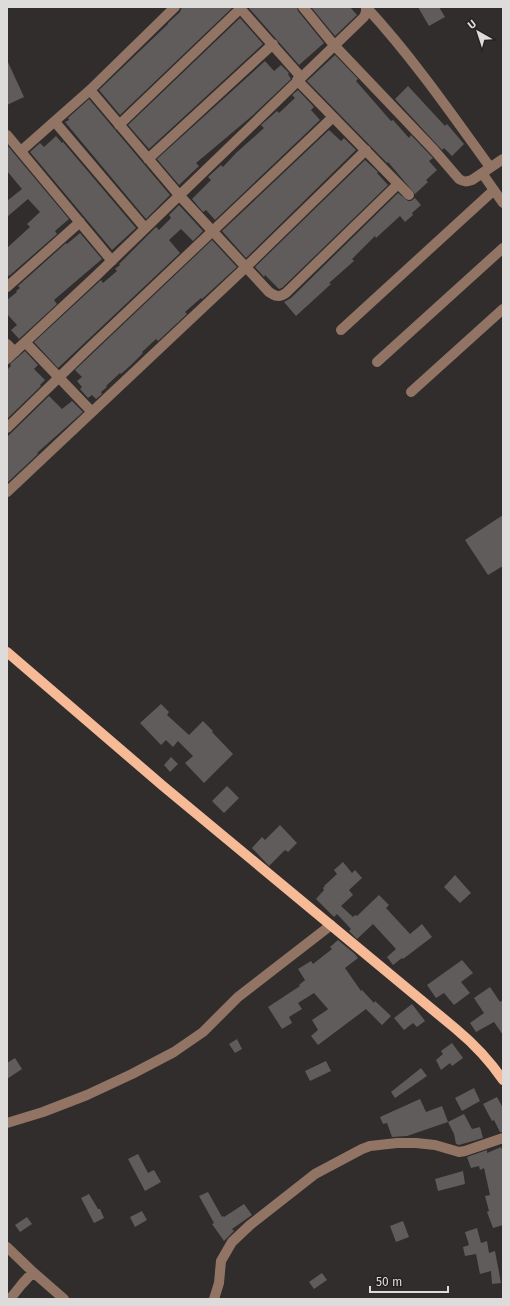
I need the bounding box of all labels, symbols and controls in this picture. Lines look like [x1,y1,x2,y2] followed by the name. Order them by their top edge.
[458,12,498,52] north arrow
[465,17,479,32] text: U
[370,1268,448,1294] scale bar
[376,1275,402,1289] text: 50 m

